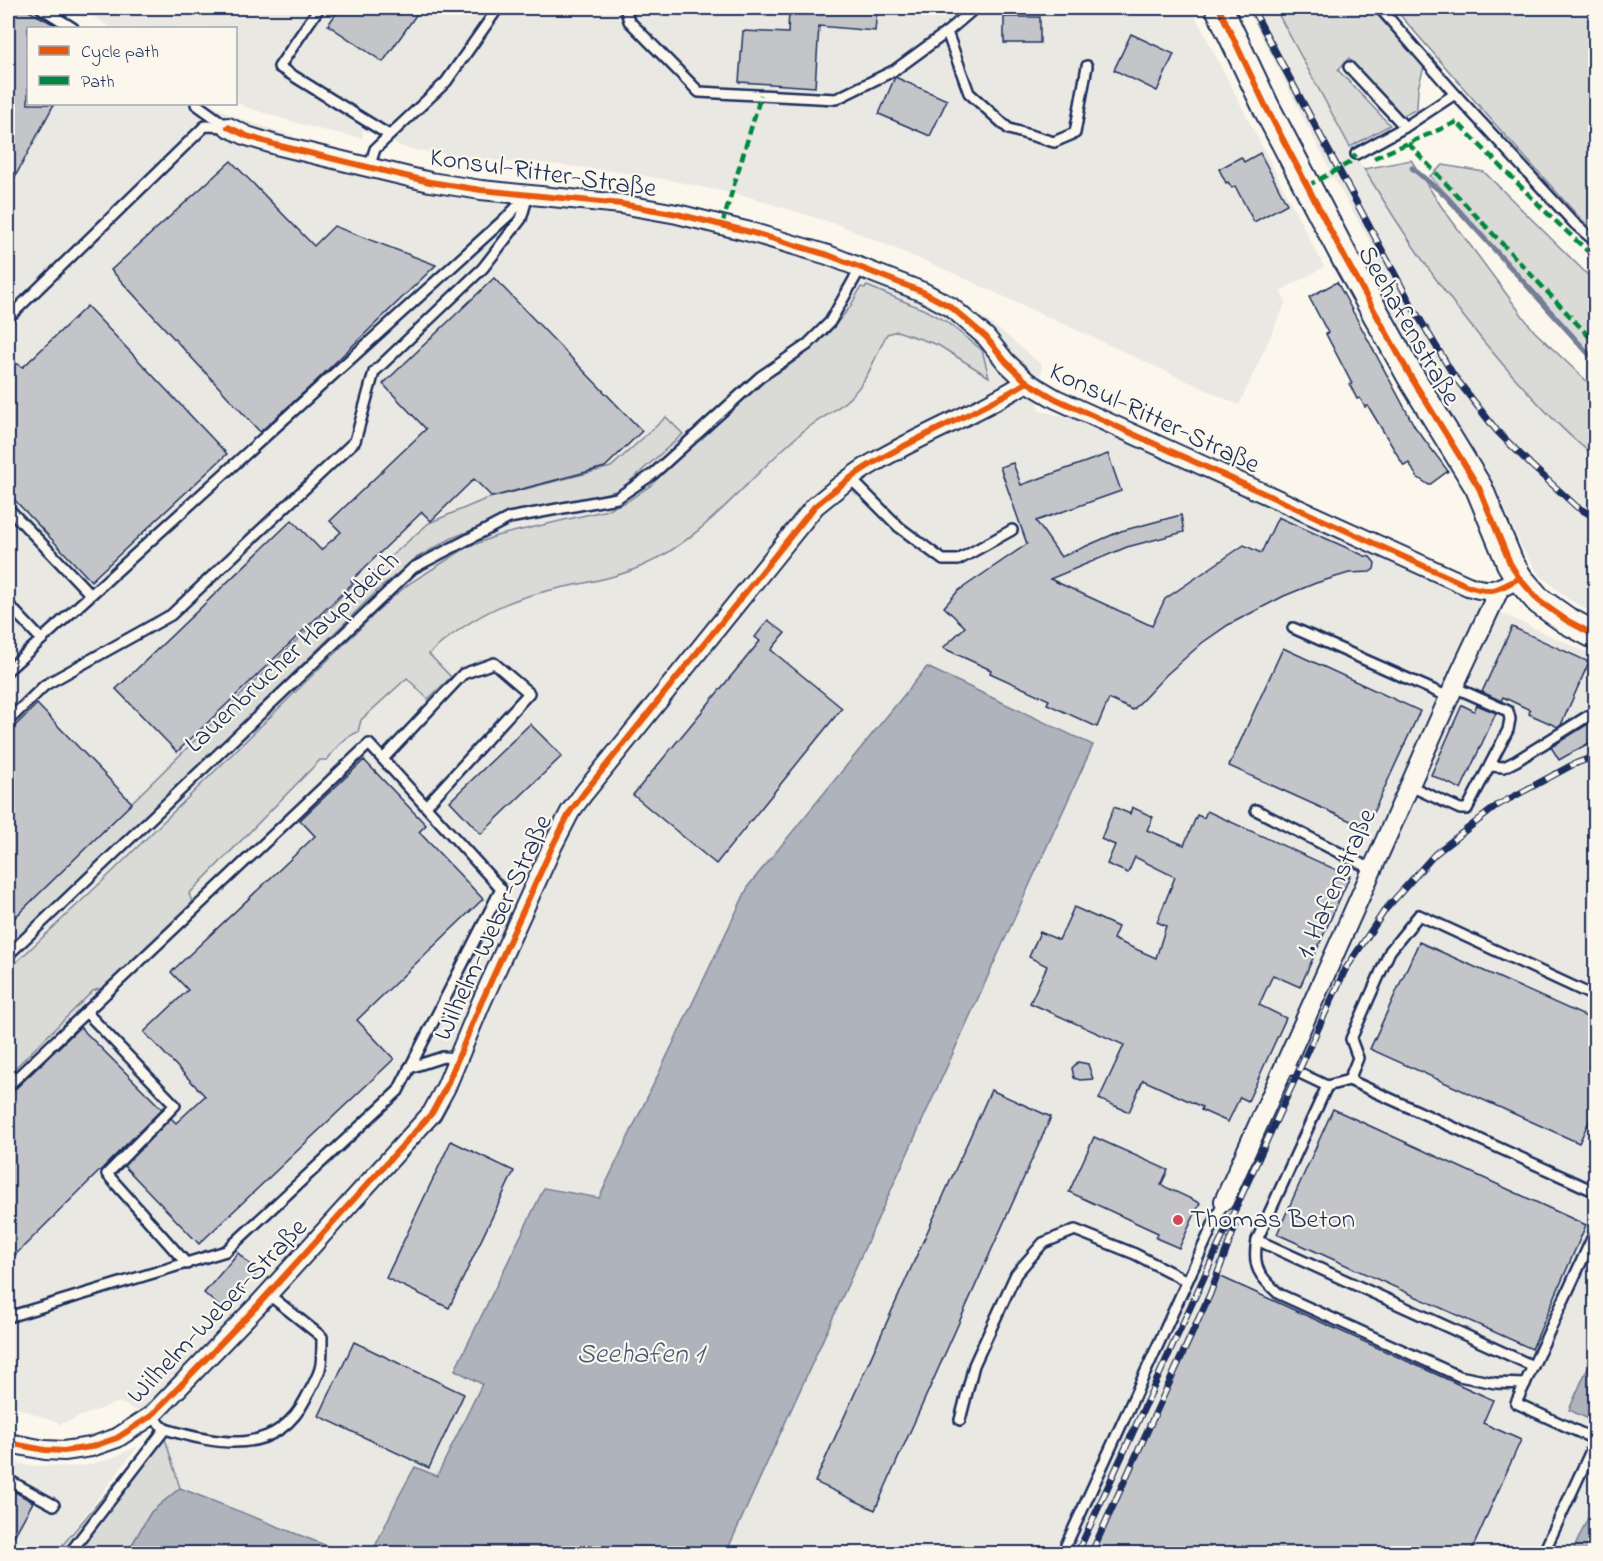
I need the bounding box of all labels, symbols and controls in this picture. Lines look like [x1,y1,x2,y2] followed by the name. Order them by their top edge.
[27,27,237,105] legend
[81,40,159,66] text: Cycle path
[81,70,115,96] text: Path
[427,139,660,209] street label: Konsul-Ritter-Straße
[1346,239,1470,414] street label: Seehafenstraße
[1042,353,1267,485] street label: Konsul-Ritter-Straße
[177,543,409,763] street label: Lauenbrucher Hauptdeich
[1286,802,1388,965] street label: 1. Hafenstraße
[424,808,564,1048] street label: Wilhelm-Weber-Straße
[1190,1201,1355,1240] place label: Thomas Beton
[119,1209,318,1414] street label: Wilhelm-Weber-Straße
[1171,1213,1185,1227] marker: Thomas Beton
[577,1335,707,1376] water label: Seehafen 1

